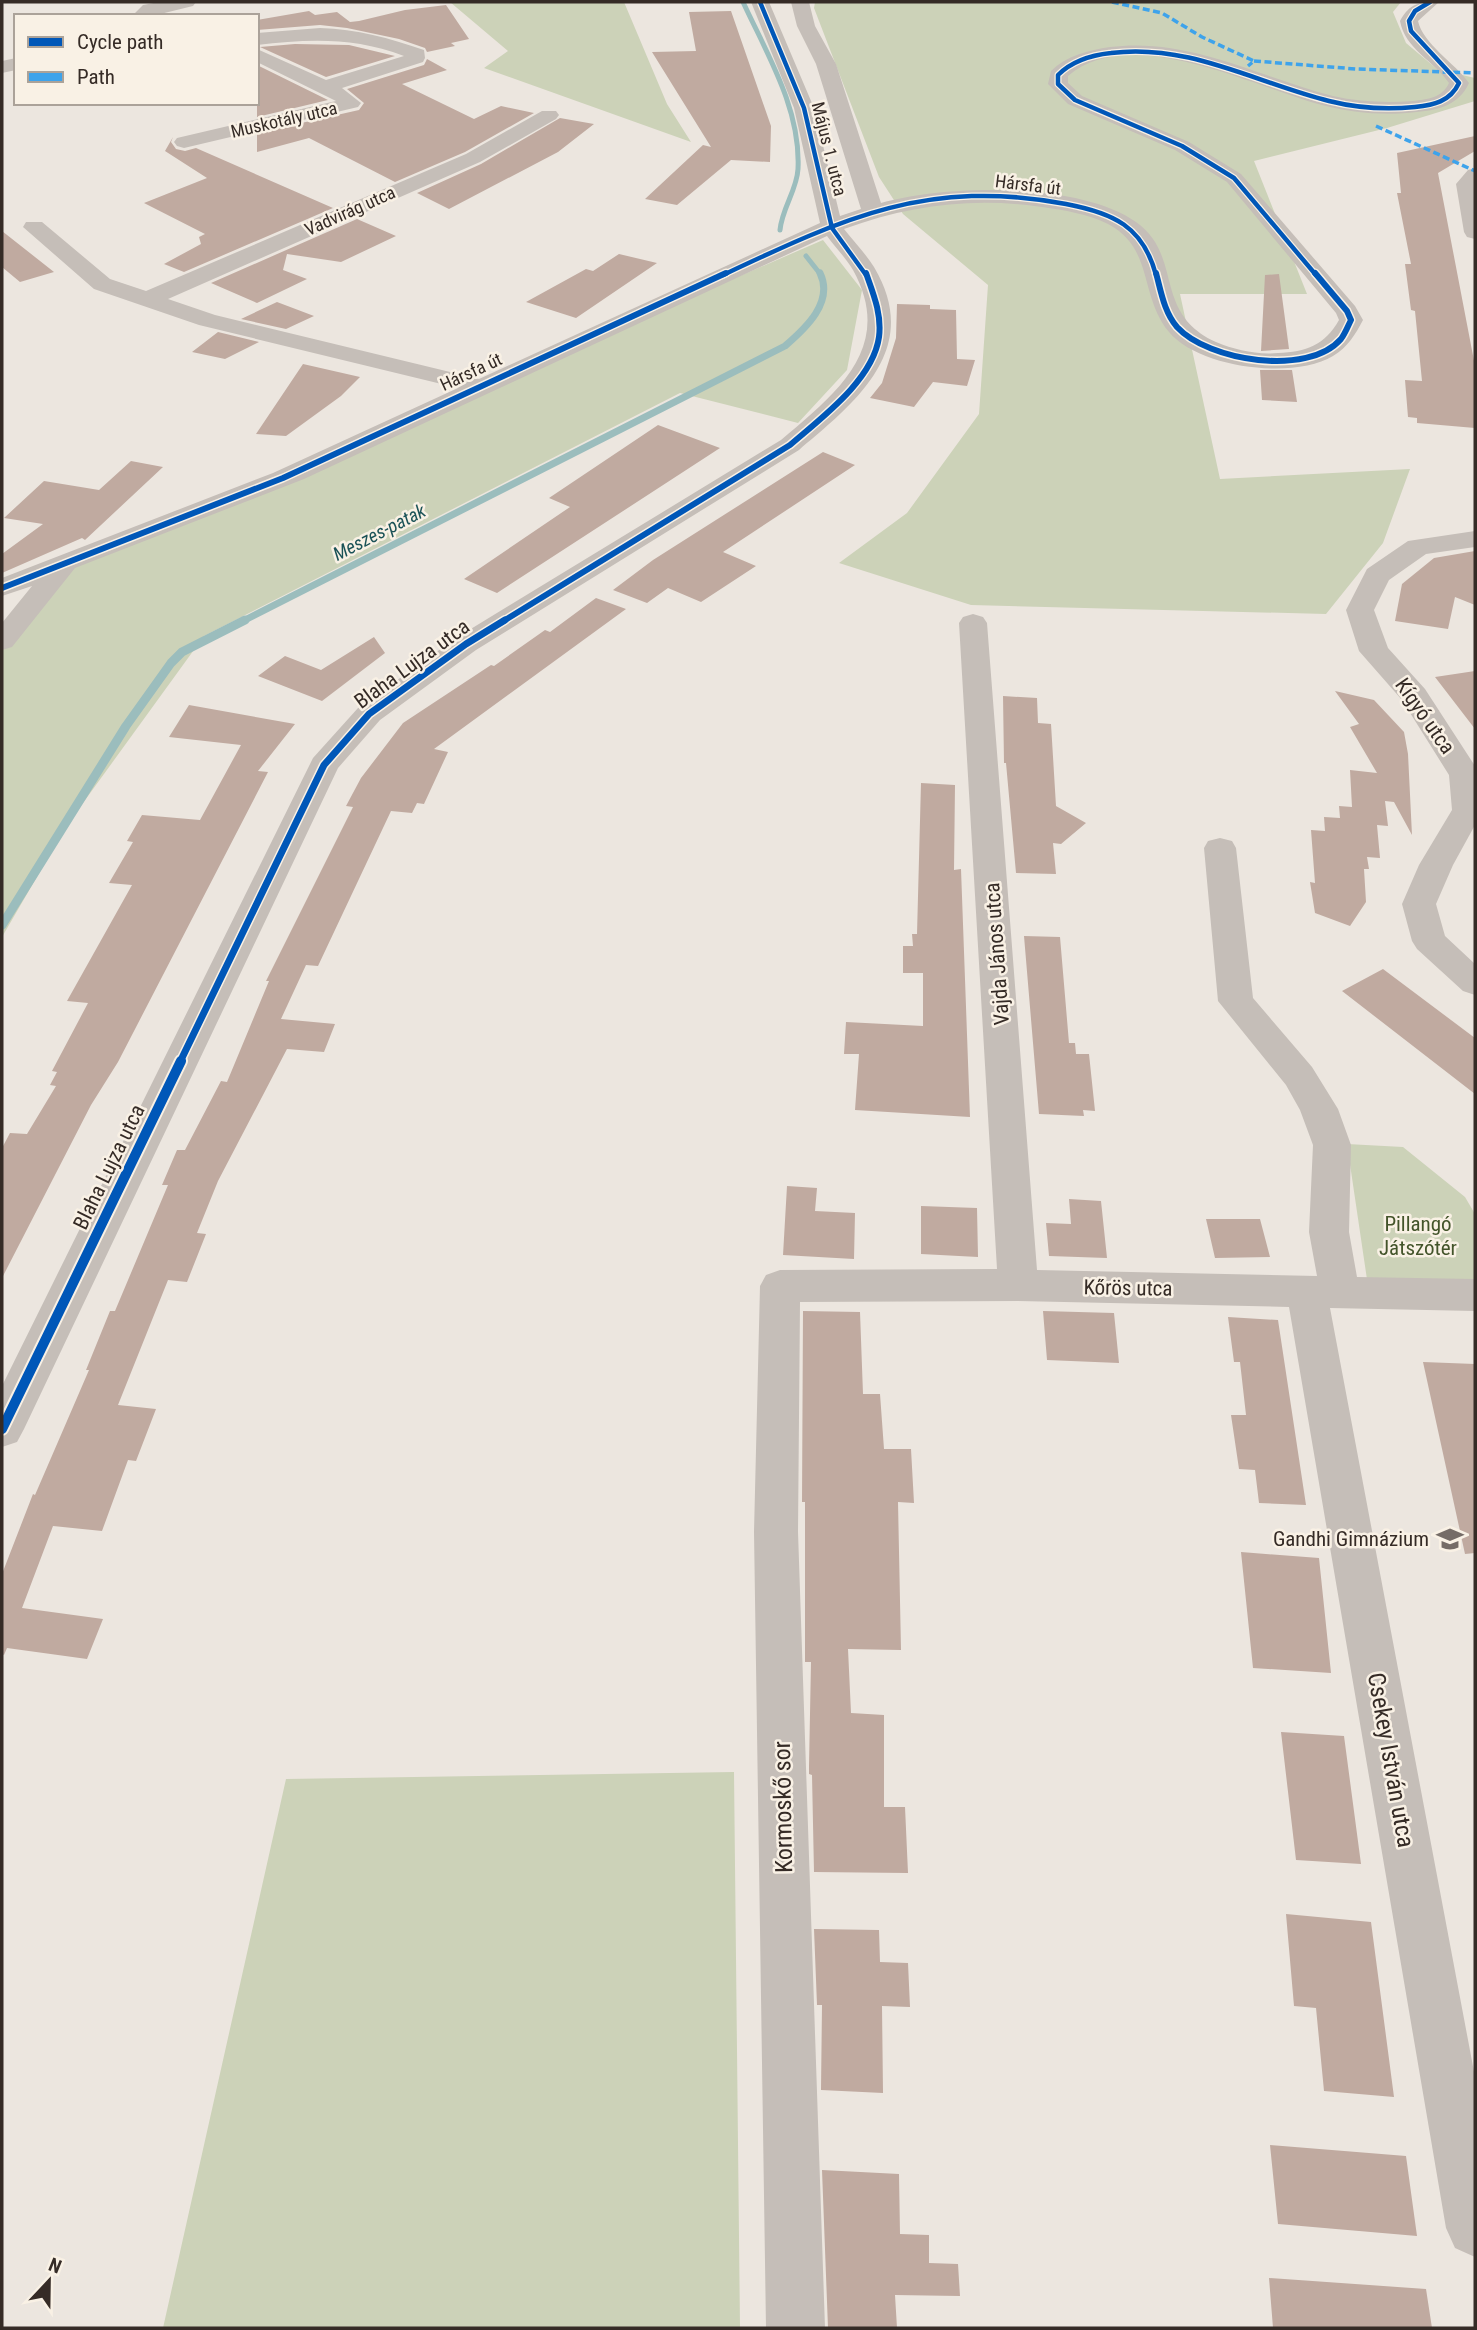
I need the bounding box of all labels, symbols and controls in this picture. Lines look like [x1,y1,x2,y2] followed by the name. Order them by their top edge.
[14,14,259,105] legend
[77,30,163,54] text: Cycle path
[77,65,115,89] text: Path
[229,97,339,142] street label: Muskotály utca
[808,100,851,198] street label: Május 1. utca
[994,170,1062,199] street label: Hársfa út
[301,181,398,240] street label: Vadvirág utca
[436,348,505,395] street label: Hársfa út
[329,499,430,566] water label: Meszes-patak
[350,614,474,714] street label: Blaha Lujza utca
[1390,674,1460,758] street label: Kígyó utca
[980,882,1014,1026] street label: Vajda János utca
[68,1101,150,1233] street label: Blaha Lujza utca
[1379,1212,1457,1260] park label: Pillangó Játszótér
[1083,1275,1173,1301] street label: Kőrös utca
[1435,1524,1465,1554] school or university icon: Gandhi Gimnázium
[1273,1527,1429,1551] place label: Gandhi Gimnázium
[1362,1670,1420,1850] street label: Csekey István utca
[768,1741,798,1873] street label: Kormoskő sor
[14,2246,84,2316] north arrow
[45,2253,65,2279] text: N

